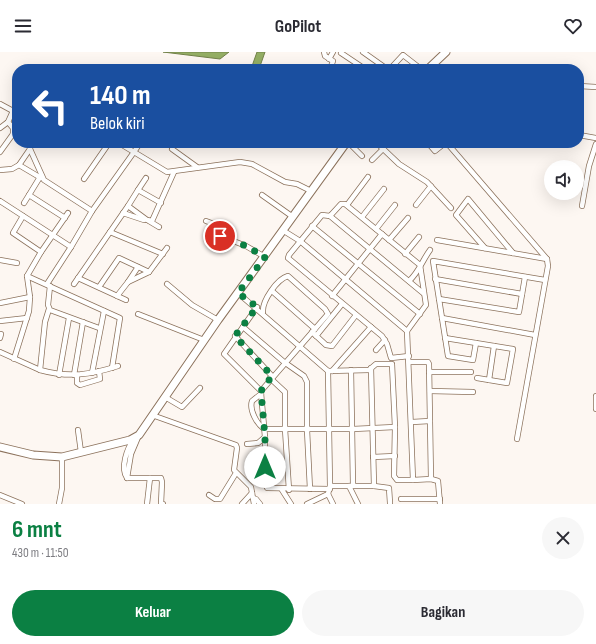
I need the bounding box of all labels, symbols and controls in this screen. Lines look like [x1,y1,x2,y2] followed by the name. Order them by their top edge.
[12,15,34,37] icon: menu
[562,15,584,37] icon: heart
[275,16,321,37] text: GoPilot
[90,79,151,112] text: 140 m
[24,80,76,132] icon: left
[90,113,145,134] text: Belok kiri
[544,160,584,200] map controls
[544,160,584,200] button: sound
[203,219,237,253] pin
[209,225,231,247] icon: arrive
[244,446,286,488] position arrow
[12,515,62,544] text: 6 mnt
[542,517,584,559] button: close
[12,545,68,561] text: 430 m · 11:50
[12,590,294,636] button: Keluar
[302,590,584,636] button: Bagikan

